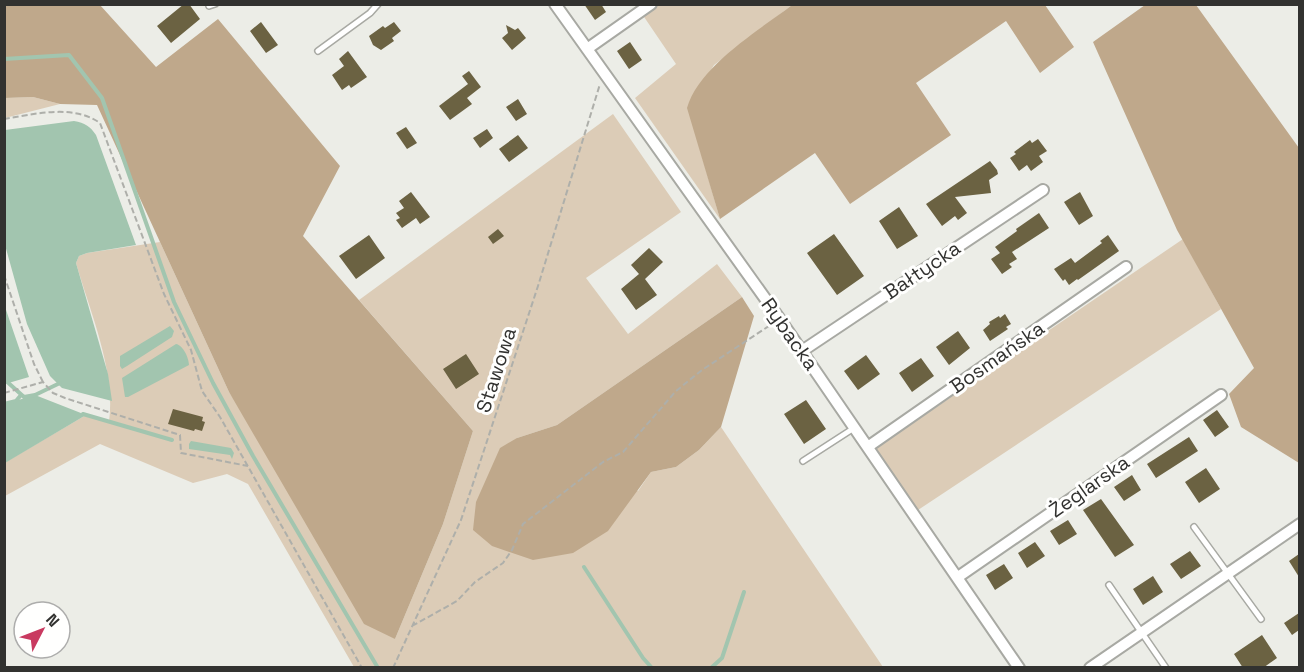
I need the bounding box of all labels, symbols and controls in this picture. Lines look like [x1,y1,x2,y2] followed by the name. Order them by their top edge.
[878,235,966,305] street label: Bałtycka
[756,293,824,375] street label: Rybacka
[945,315,1049,399] street label: Bosmańska
[470,324,522,416] street label: Stawowa
[1044,449,1134,523] street label: Żeglarska
[12,600,72,660] north arrow
[41,609,64,631] text: N

